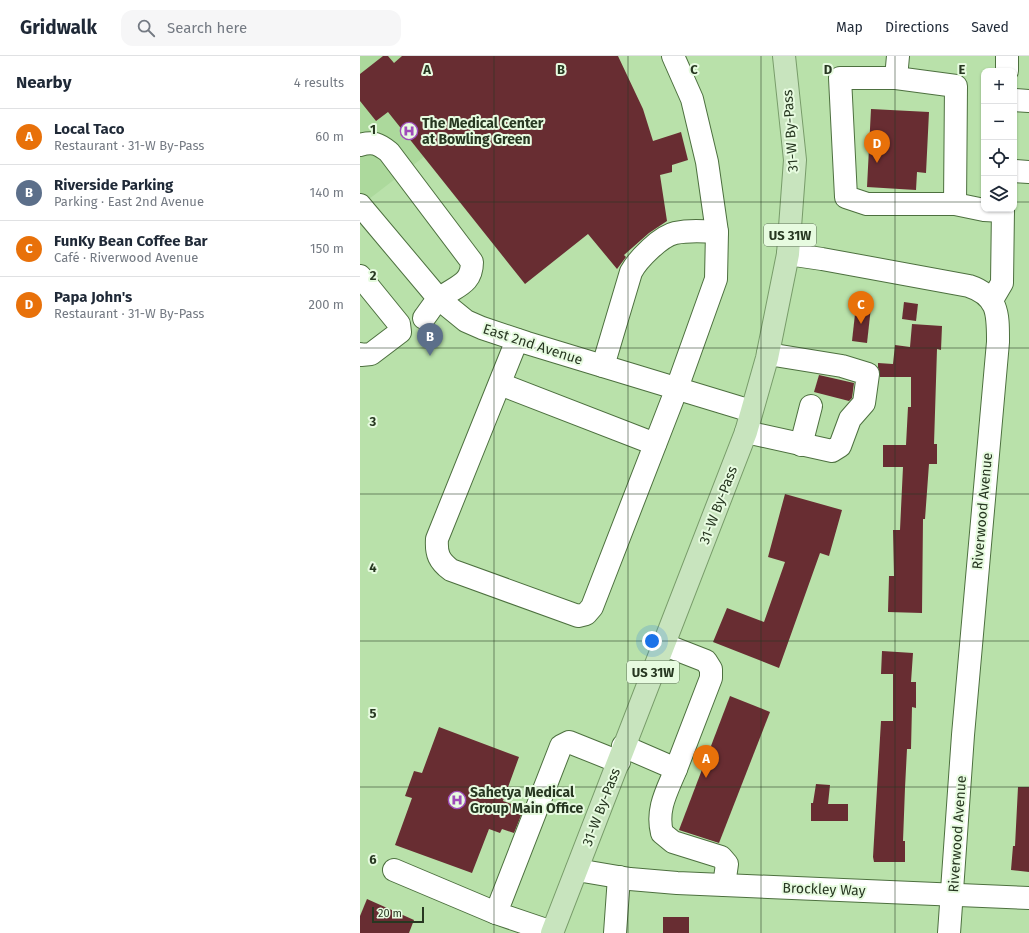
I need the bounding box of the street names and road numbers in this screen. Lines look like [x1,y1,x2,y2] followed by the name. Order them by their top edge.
[779,89,802,173] street label: 31-W By-Pass
[764,224,816,246] road number: US 31W
[481,320,585,369] street label: East 2nd Avenue
[969,452,996,570] street label: Riverwood Avenue
[696,463,741,547] street label: 31-W By-Pass
[627,661,679,683] road number: US 31W
[579,765,624,849] street label: 31-W By-Pass
[945,775,970,893] street label: Riverwood Avenue
[782,880,866,899] street label: Brockley Way

